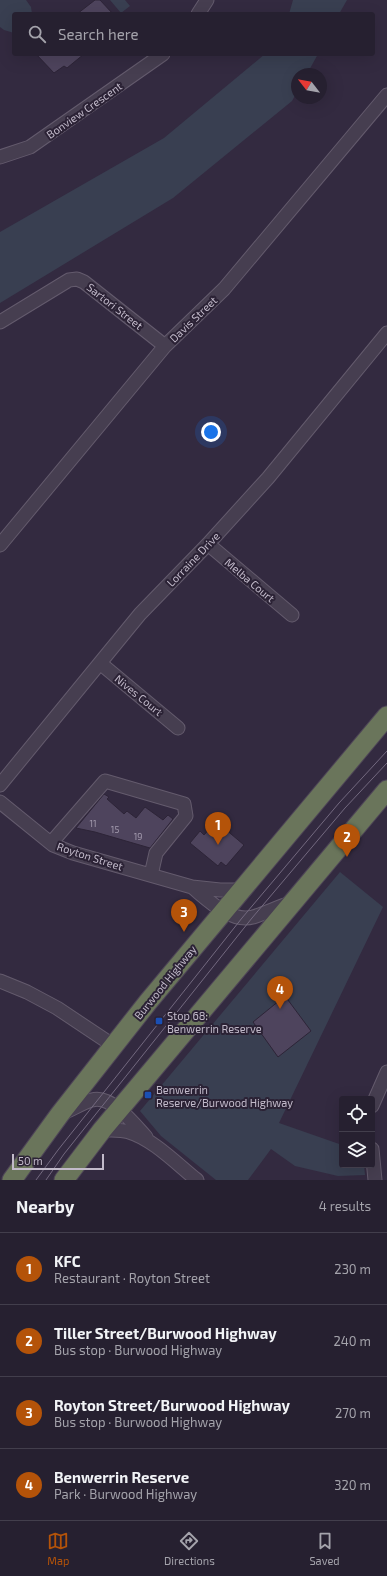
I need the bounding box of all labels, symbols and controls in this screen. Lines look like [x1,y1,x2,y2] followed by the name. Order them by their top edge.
[12,12,375,56] search box
[26,23,48,45] icon: search
[58,25,139,43] text: Search here
[291,68,327,104] north arrow
[44,79,124,141] street label: Bonview Crescent
[85,280,145,332] street label: Sartori Street
[167,293,219,345] street label: Davis Street
[201,422,221,442] your location
[164,529,222,589] street label: Lorraine Drive
[222,555,278,605] street label: Melba Court
[113,672,165,718] street label: Nives Court
[205,812,231,845] pin: 1
[89,818,97,829] house number: 11
[111,824,119,835] house number: 15
[334,824,360,857] pin: 2
[134,831,142,842] house number: 19
[55,839,125,873] street label: Royton Street
[171,899,197,932] pin: 3
[131,942,199,1022] street label: Burwood Highway
[267,976,293,1009] pin: 4
[167,1009,262,1035] place label: Stop 68: Benwerrin Reserve
[154,1016,164,1026] marker: Stop 68: Benwerrin Reserve
[156,1083,293,1109] place label: Benwerrin Reserve/Burwood Highway
[143,1090,153,1100] marker: Benwerrin Reserve/Burwood Highway
[339,1096,375,1168] map controls
[339,1096,375,1132] button: locate
[339,1132,375,1168] button: layers
[12,1152,104,1171] scale bar
[18,1154,43,1167] text: 50 m
[16,1196,74,1216] text: Nearby
[319,1198,371,1214] text: 4 results
[54,1252,81,1270] text: KFC
[26,1261,32,1277] text: 1
[334,1261,371,1277] text: 230 m
[54,1270,210,1286] text: Restaurant · Royton Street
[54,1324,277,1342] text: Tiller Street/Burwood Highway
[25,1333,33,1349] text: 2
[334,1333,371,1349] text: 240 m
[54,1342,222,1358] text: Bus stop · Burwood Highway
[54,1396,290,1414] text: Royton Street/Burwood Highway
[25,1405,33,1421] text: 3
[335,1405,371,1421] text: 270 m
[54,1414,222,1430] text: Bus stop · Burwood Highway
[54,1468,189,1486] text: Benwerrin Reserve
[25,1477,33,1493] text: 4
[334,1477,371,1493] text: 320 m
[54,1486,197,1502] text: Park · Burwood Highway
[47,1530,69,1567] tab: Map
[164,1530,215,1567] tab: Directions
[309,1530,340,1567] tab: Saved

